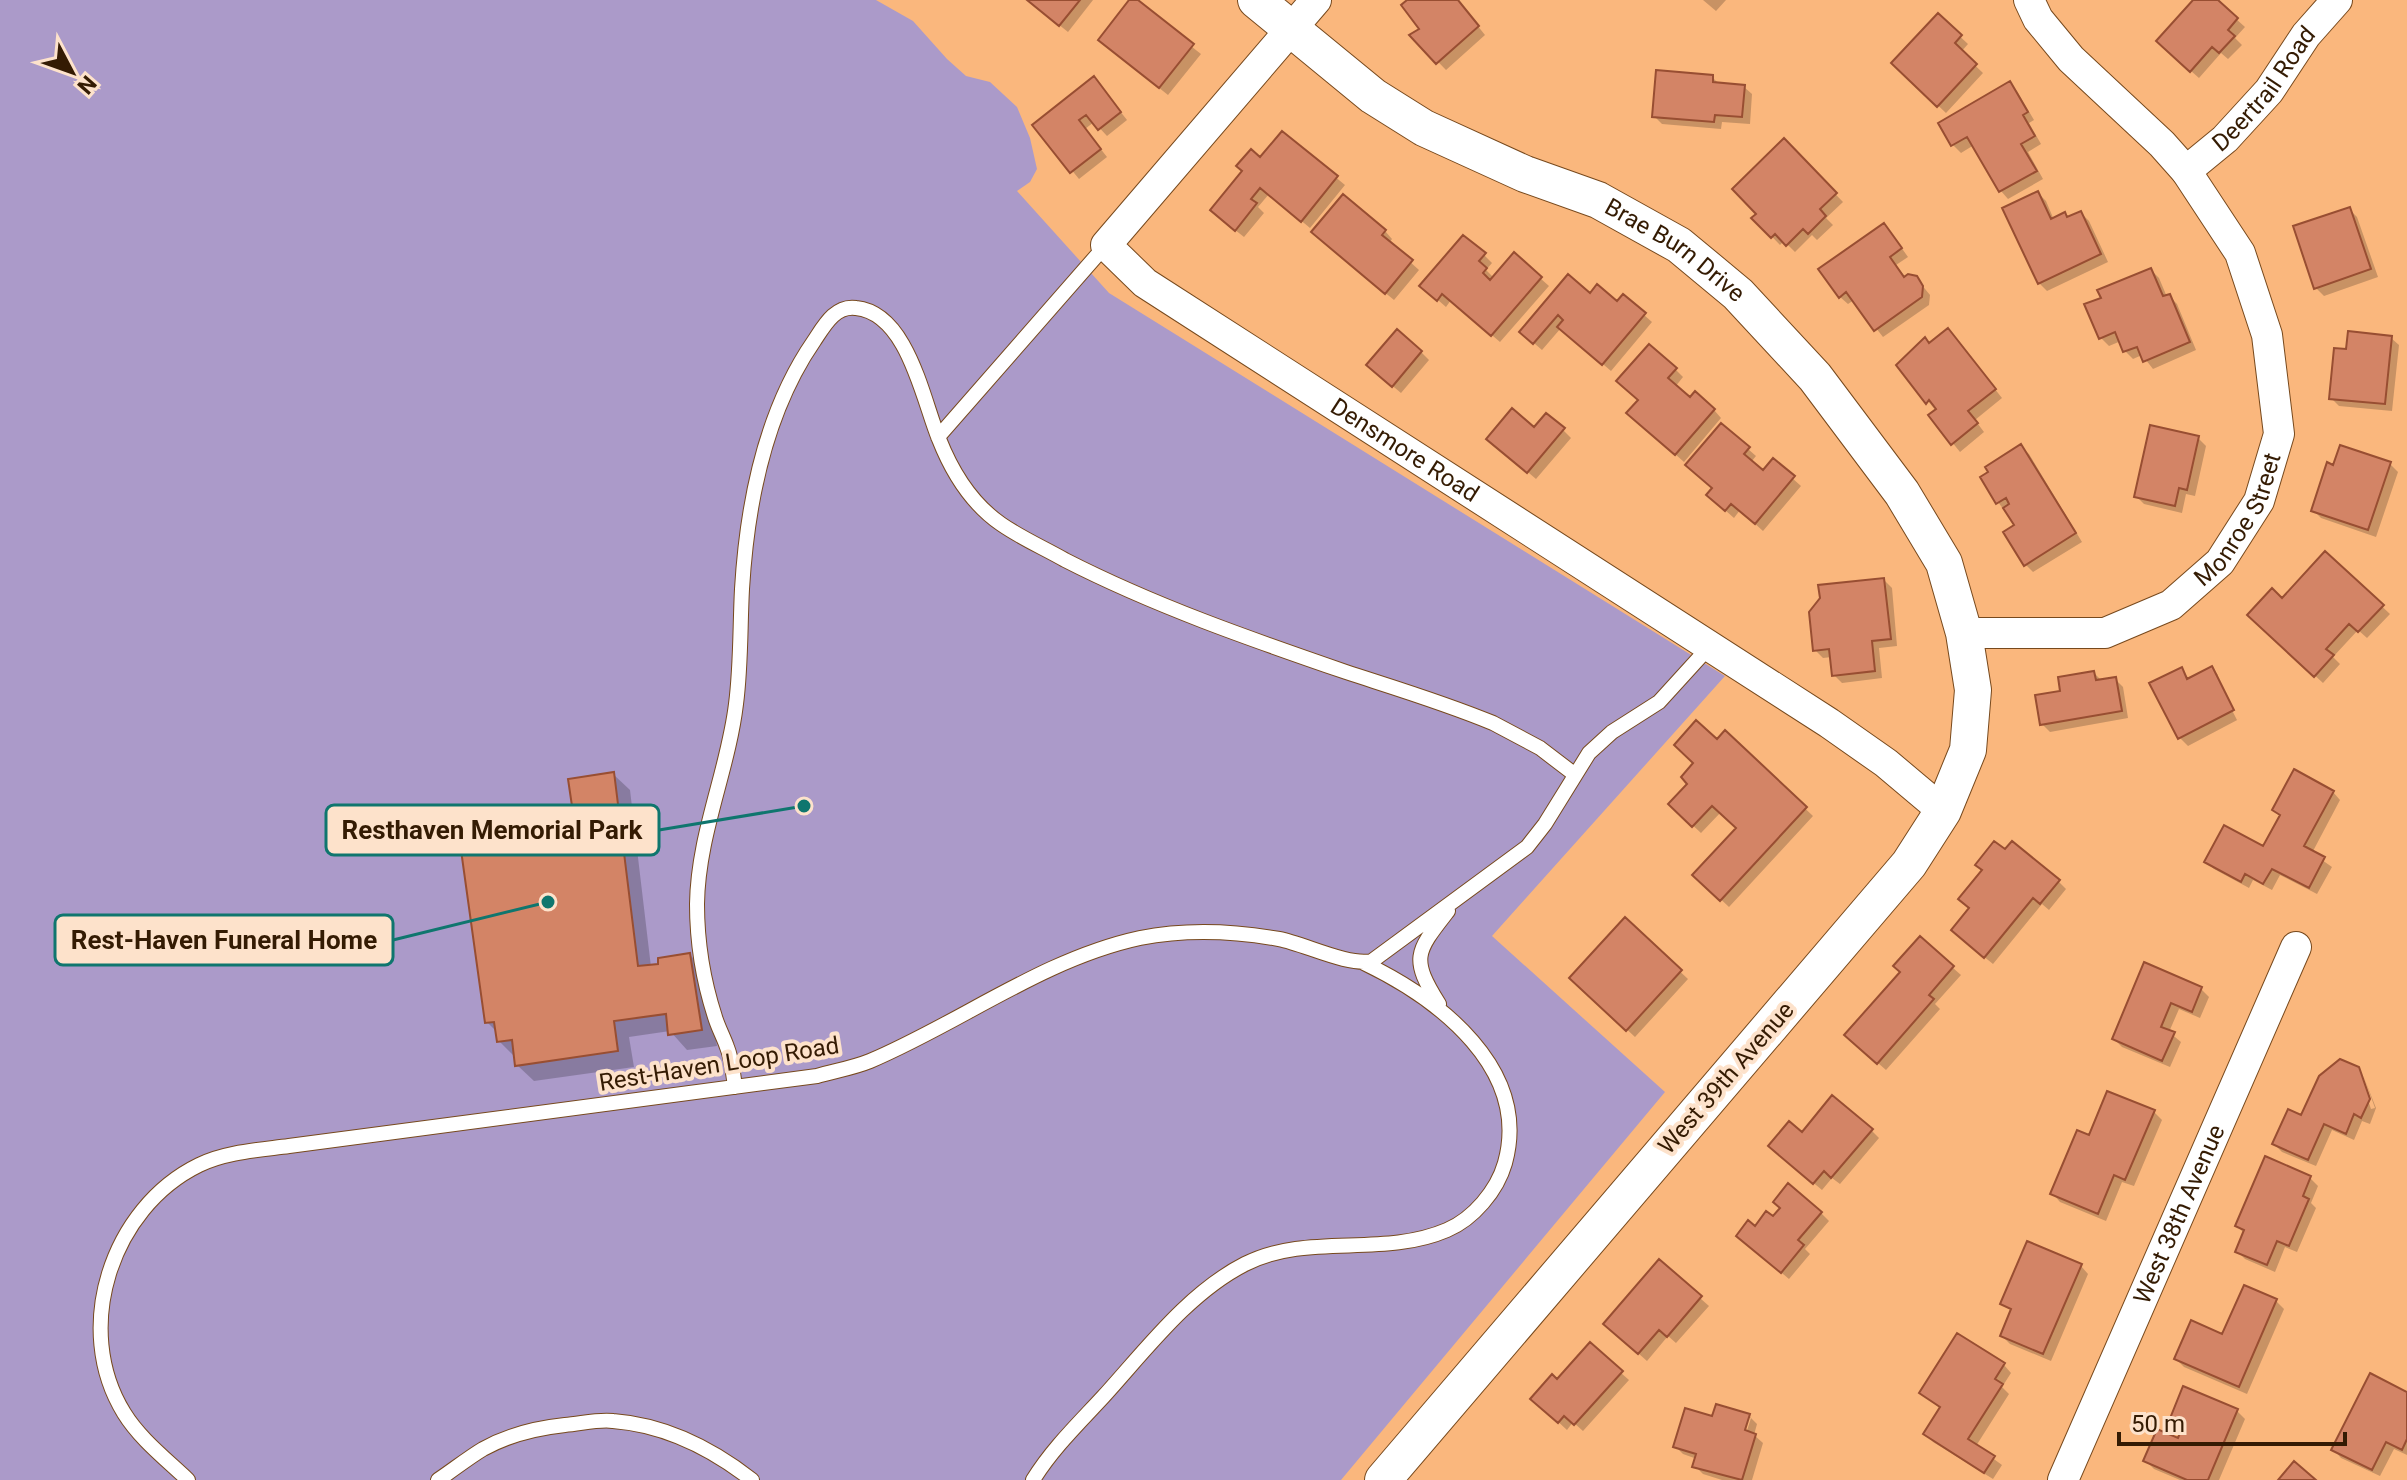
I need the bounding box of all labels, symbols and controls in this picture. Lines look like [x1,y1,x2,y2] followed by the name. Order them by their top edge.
[2207,21,2321,157] street label: Deertrail Road
[32,32,112,112] north arrow
[72,71,101,99] text: N
[1600,193,1750,308] street label: Brae Burn Drive
[1325,392,1484,508] street label: Densmore Road
[2188,449,2287,592] street label: Monroe Street
[326,805,659,855] callout: Resthaven Memorial Park
[342,815,644,845] text: Resthaven Memorial Park
[55,915,393,965] callout: Rest-Haven Funeral Home
[71,925,377,955] text: Rest-Haven Funeral Home
[1652,996,1800,1160] street label: West 39th Avenue
[597,1031,841,1097] street label: Rest-Haven Loop Road
[2128,1121,2231,1308] street label: West 38th Avenue
[2119,1396,2345,1446] scale bar
[2131,1410,2185,1438] text: 50 m

